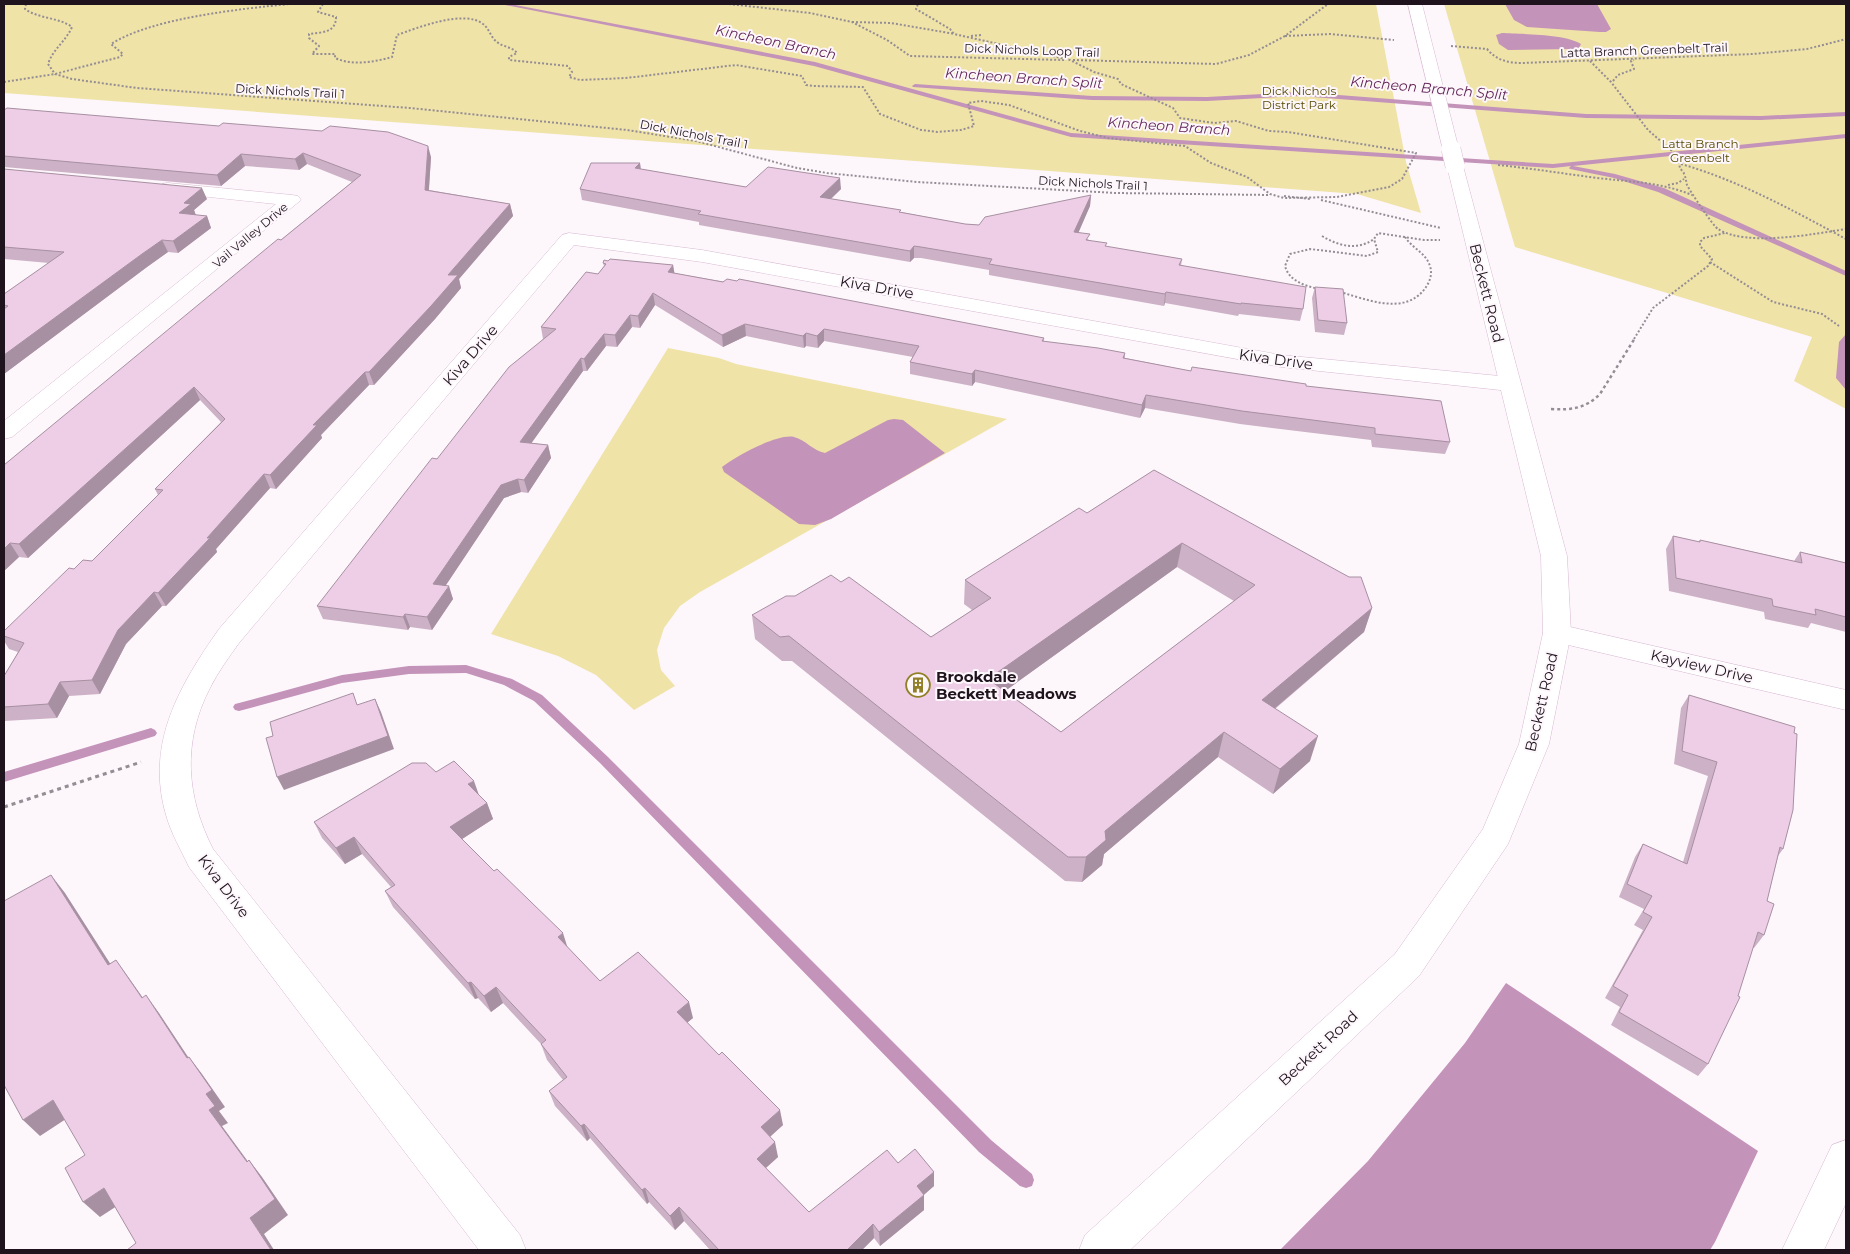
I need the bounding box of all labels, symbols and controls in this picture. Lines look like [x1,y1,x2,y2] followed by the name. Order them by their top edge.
[714,20,838,64] water label: Kincheon Branch
[964,40,1100,60] street label: Dick Nichols Loop Trail
[1560,40,1728,60] street label: Latta Branch Greenbelt Trail
[945,64,1104,93] water label: Kincheon Branch Split
[1350,72,1509,104] water label: Kincheon Branch Split
[235,81,345,101] street label: Dick Nichols Trail 1
[1262,83,1337,112] park label: Dick Nichols District Park
[1107,113,1231,139] water label: Kincheon Branch
[639,116,749,152] street label: Dick Nichols Trail 1
[1661,136,1739,165] park label: Latta Branch Greenbelt
[1038,173,1148,193] street label: Dick Nichols Trail 1
[209,199,291,271] street label: Vail Valley Drive
[1465,241,1509,345] street label: Beckett Road
[839,271,915,303] street label: Kiva Drive
[438,321,502,389] street label: Kiva Drive
[1238,344,1314,374] street label: Kiva Drive
[1649,645,1755,687] street label: Kayview Drive
[1520,650,1562,754] street label: Beckett Road
[936,667,1077,703] place label: Brookdale Beckett Meadows
[905,672,931,698] building icon: Brookdale Beckett Meadows
[194,850,254,922] street label: Kiva Drive
[1274,1006,1362,1090] street label: Beckett Road

